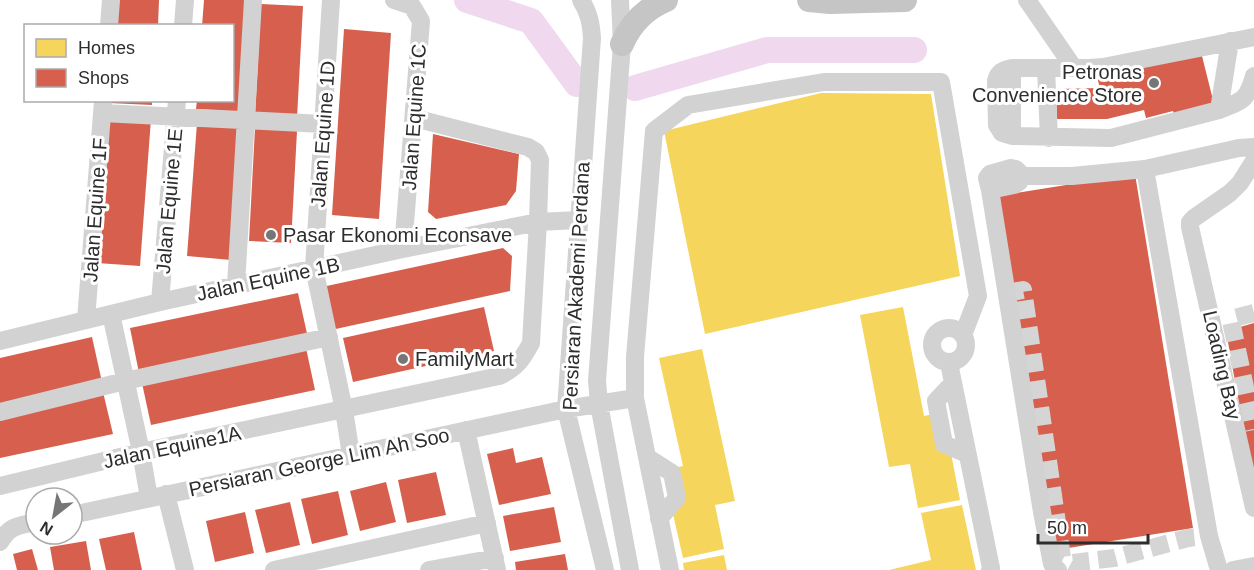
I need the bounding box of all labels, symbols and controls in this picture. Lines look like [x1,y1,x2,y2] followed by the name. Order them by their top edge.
[24,24,234,102] legend
[78,38,135,58] text: Homes
[398,43,430,191] street label: Jalan Equine 1C
[307,60,339,208] street label: Jalan Equine 1D
[972,61,1142,106] place label: Petronas Convenience Store
[78,68,129,88] text: Shops
[1147,76,1161,90] marker: Petronas Convenience Store
[152,127,186,275] street label: Jalan Equine 1E
[79,137,111,283] street label: Jalan Equine 1F
[558,160,594,411] street label: Persiaran Akademi Perdana
[283,224,512,246] place label: Pasar Ekonomi Econsave
[264,228,278,242] marker: Pasar Ekonomi Econsave
[194,253,342,305] street label: Jalan Equine 1B
[1199,308,1245,422] street label: Loading Bay
[415,348,514,370] place label: FamilyMart
[396,352,410,366] marker: FamilyMart
[101,422,243,472] street label: Jalan Equine1A
[187,424,451,500] street label: Persiaran George Lim Ah Soo
[24,486,84,546] north arrow
[1038,507,1148,545] scale bar
[37,518,56,539] text: N
[1047,518,1087,538] text: 50 m

